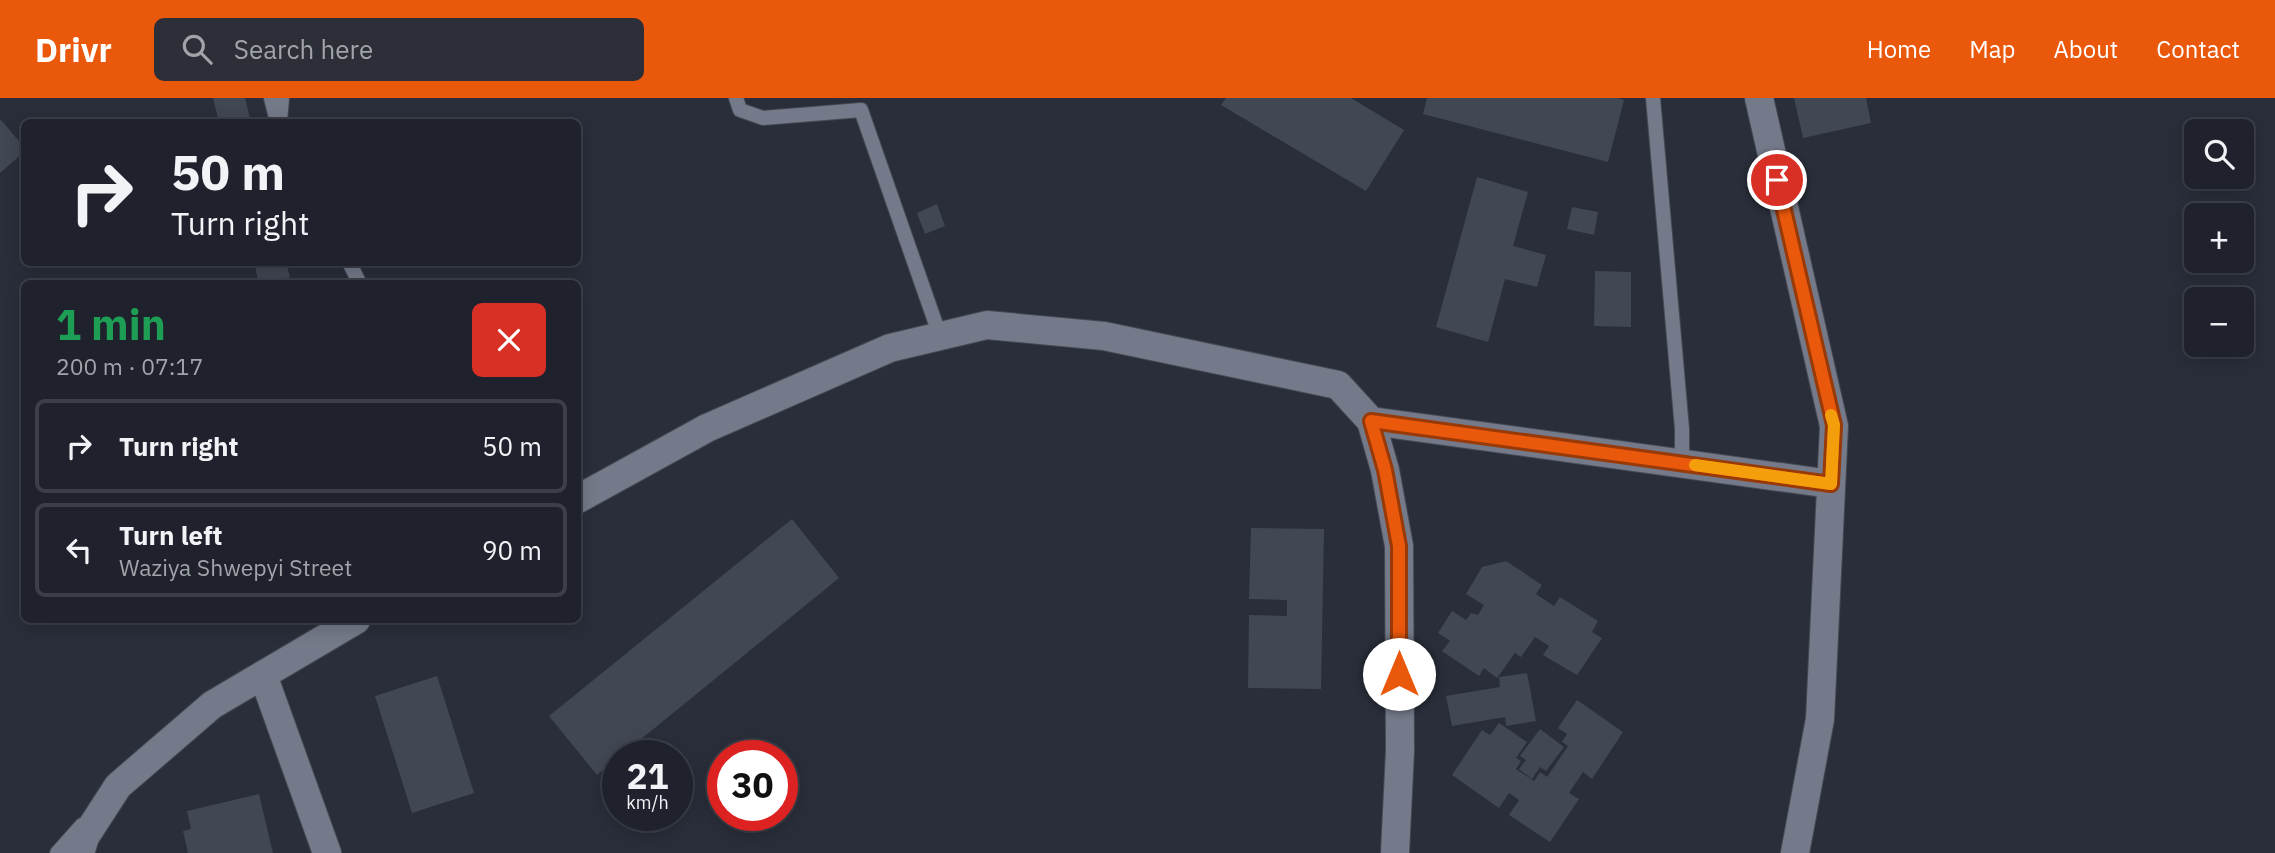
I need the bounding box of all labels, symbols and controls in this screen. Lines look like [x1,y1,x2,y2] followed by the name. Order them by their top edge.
[154,18,644,81] search box
[35,28,112,71] text: Drivr
[178,30,216,68] icon: search
[234,32,373,66] text: Search here
[1867,33,1931,65] text: Home
[1969,33,2015,65] text: Map
[2053,33,2118,65] text: About
[2156,33,2240,65] text: Contact
[2184,119,2254,357] map controls
[2184,119,2254,189] button: search
[171,140,285,203] text: 50 m
[56,147,147,238] icon: right
[1747,150,1807,210] pin
[1758,161,1796,199] icon: arrive
[171,202,309,244] text: Turn right
[2184,203,2254,273] button: +
[2184,287,2254,357] button: −
[56,297,166,352] text: 1 min
[472,303,546,377] button: close
[56,351,203,381] text: 200 m · 07:17
[60,427,98,465] icon: right
[119,429,238,463] text: Turn right
[482,429,542,463] text: 50 m
[119,518,222,552] text: Turn left
[60,531,98,569] icon: left
[482,533,542,567] text: 90 m
[119,552,352,582] text: Waziya Shwepyi Street
[1362,637,1436,711] position arrow
[707,740,798,831] speed limit sign: 30
[626,753,669,799] text: 21
[626,791,669,814] text: km/h

